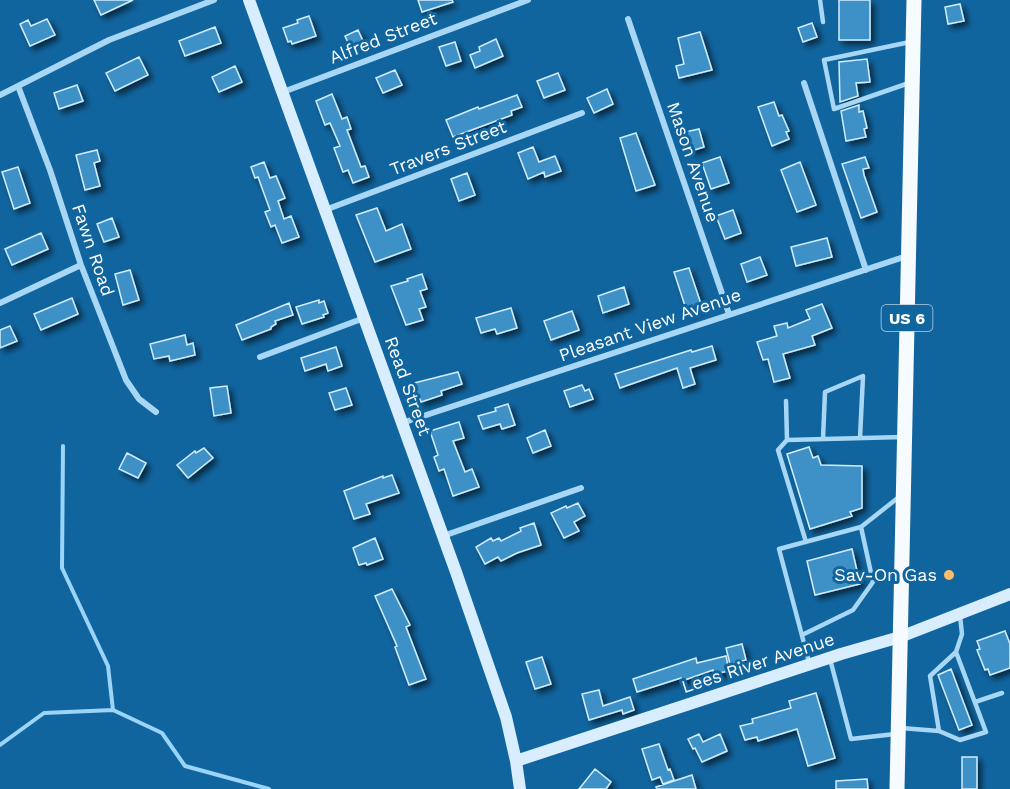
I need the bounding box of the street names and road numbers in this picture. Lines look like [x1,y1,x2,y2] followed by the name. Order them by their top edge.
[326,7,440,68] street label: Alfred Street
[663,99,724,225] street label: Mason Avenue
[387,116,509,179] street label: Travers Street
[68,201,119,299] street label: Fawn Road
[556,283,744,366] street label: Pleasant View Avenue
[882,305,932,331] road number: US 6
[381,333,436,439] street label: Read Street
[679,628,837,697] street label: Lees River Avenue

